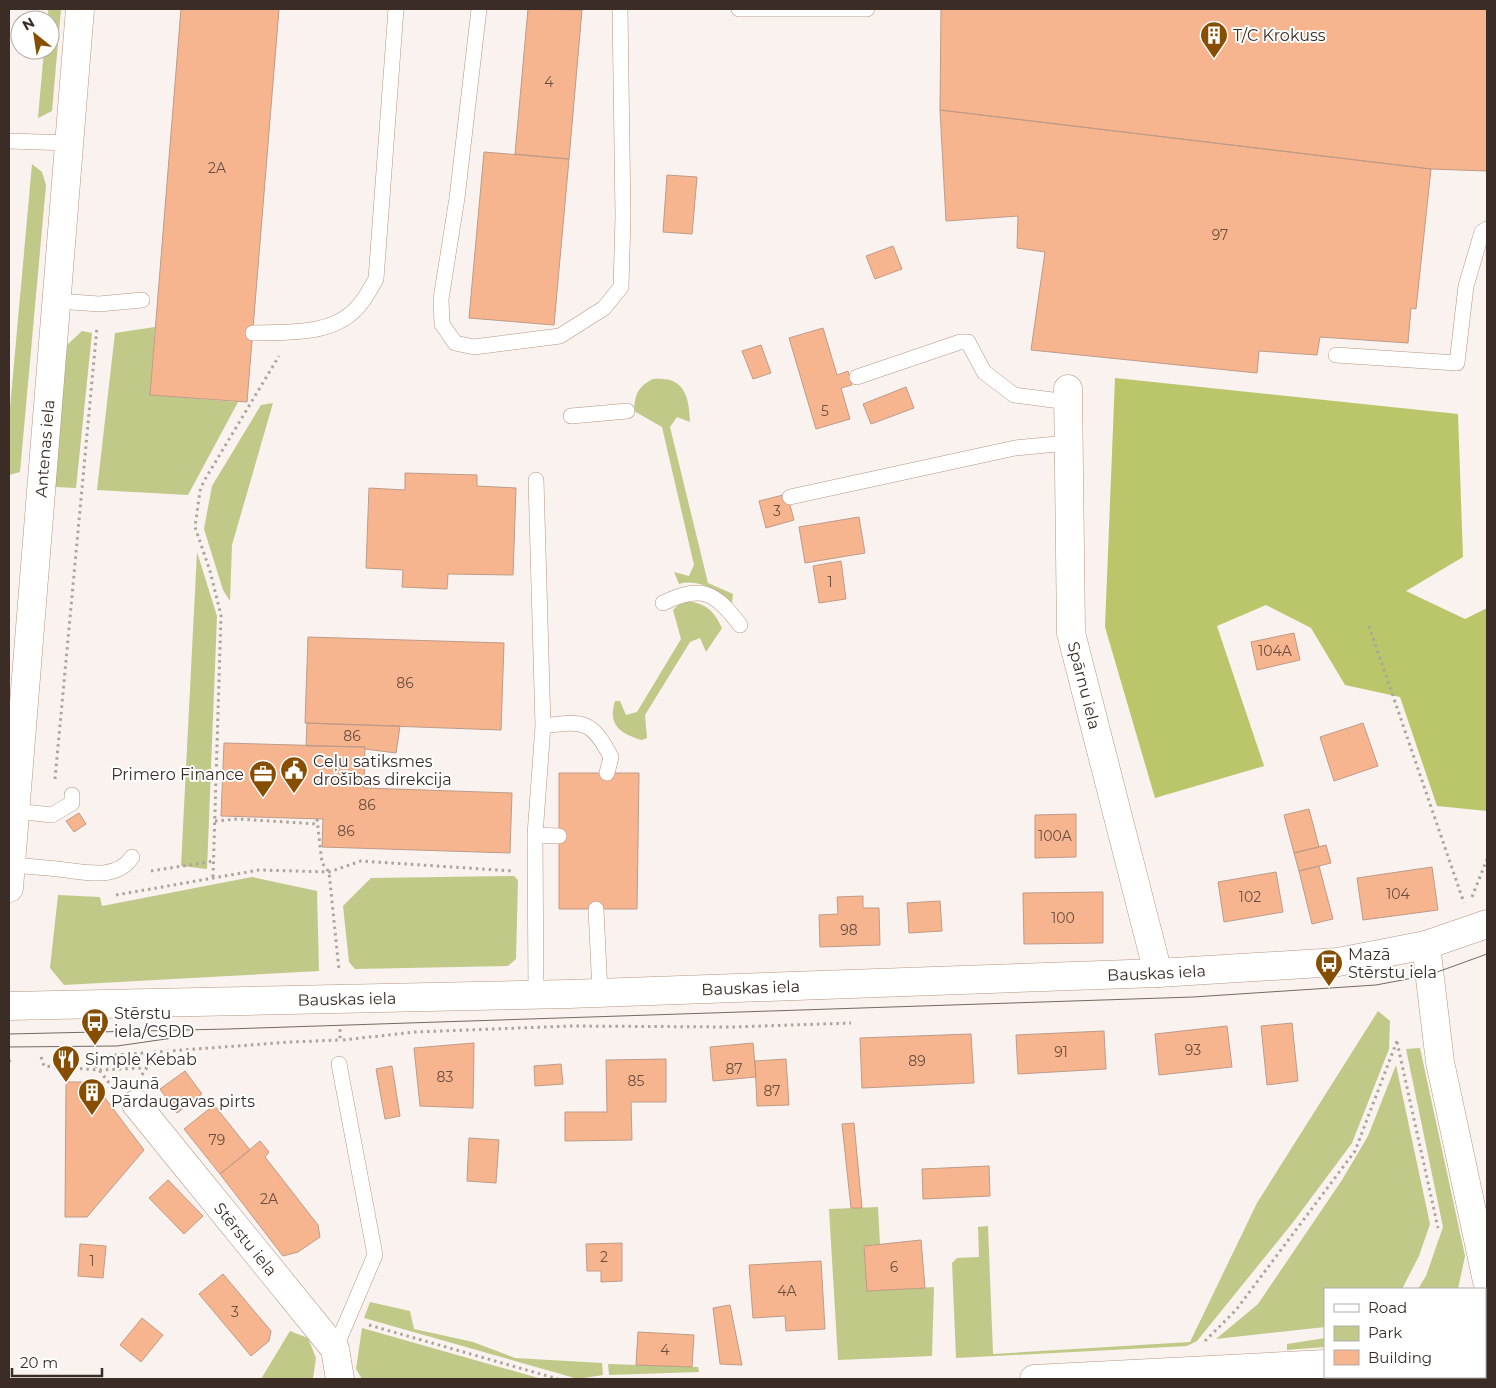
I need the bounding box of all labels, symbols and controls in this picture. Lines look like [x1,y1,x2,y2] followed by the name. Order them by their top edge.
[10,10,60,60] north arrow
[19,13,38,34] text: N
[1199,20,1229,59] building icon: T/C Krokuss
[1233,26,1326,45] place label: T/C Krokuss
[544,73,554,91] house number: 4
[208,159,227,177] house number: 2A
[1212,226,1228,244] house number: 97
[32,399,58,498] street label: Antenas iela
[821,402,829,420] house number: 5
[773,502,781,520] house number: 3
[827,573,833,591] house number: 1
[1064,640,1104,731] street label: Spārnu iela
[1258,642,1293,660] house number: 104A
[396,674,414,692] house number: 86
[343,727,361,745] house number: 86
[313,752,452,789] place label: Ceļu satiksmes drošības direkcija
[279,755,309,794] public building icon: Ceļu satiksmes drošības direkcija
[248,759,278,798] office icon: Primero Finance
[111,765,244,784] place label: Primero Finance
[358,796,376,814] house number: 86
[337,822,355,840] house number: 86
[1038,827,1073,845] house number: 100A
[1386,885,1411,903] house number: 104
[1239,888,1261,906] house number: 102
[1051,909,1075,927] house number: 100
[840,921,858,939] house number: 98
[1348,945,1437,982] place label: Mazā Stērstu iela
[1314,948,1344,987] bus stop icon: Mazā Stērstu iela
[1107,961,1206,985] street label: Bauskas iela
[701,977,800,999] street label: Bauskas iela
[297,989,397,1010] street label: Bauskas iela
[114,1004,194,1041] place label: Stērstu iela/CSDD
[80,1007,110,1046] bus stop icon: Stērstu iela/CSDD
[1185,1041,1201,1059] house number: 93
[1054,1043,1068,1061] house number: 91
[51,1044,81,1083] restaurant icon: Simple Kebab
[85,1050,197,1069] place label: Simple Kebab
[908,1052,926,1070] house number: 89
[725,1060,743,1078] house number: 87
[437,1068,454,1086] house number: 83
[628,1072,645,1090] house number: 85
[110,1074,255,1111] place label: Jaunā Pārdaugavas pirts
[77,1077,107,1116] building icon: Jaunā Pārdaugavas pirts
[763,1082,781,1100] house number: 87
[209,1131,225,1149] house number: 79
[260,1190,279,1208] house number: 2A
[210,1199,281,1280] street label: Stērstu iela
[600,1248,608,1266] house number: 2
[89,1252,95,1270] house number: 1
[890,1258,899,1276] house number: 6
[777,1282,798,1300] house number: 4A
[1324,1288,1486,1378] legend
[1368,1298,1407,1317] text: Road
[231,1303,239,1321] house number: 3
[1368,1323,1402,1342] text: Park
[660,1341,670,1359] house number: 4
[12,1346,102,1378] scale bar
[1368,1348,1432,1367] text: Building
[20,1353,58,1372] text: 20 m

